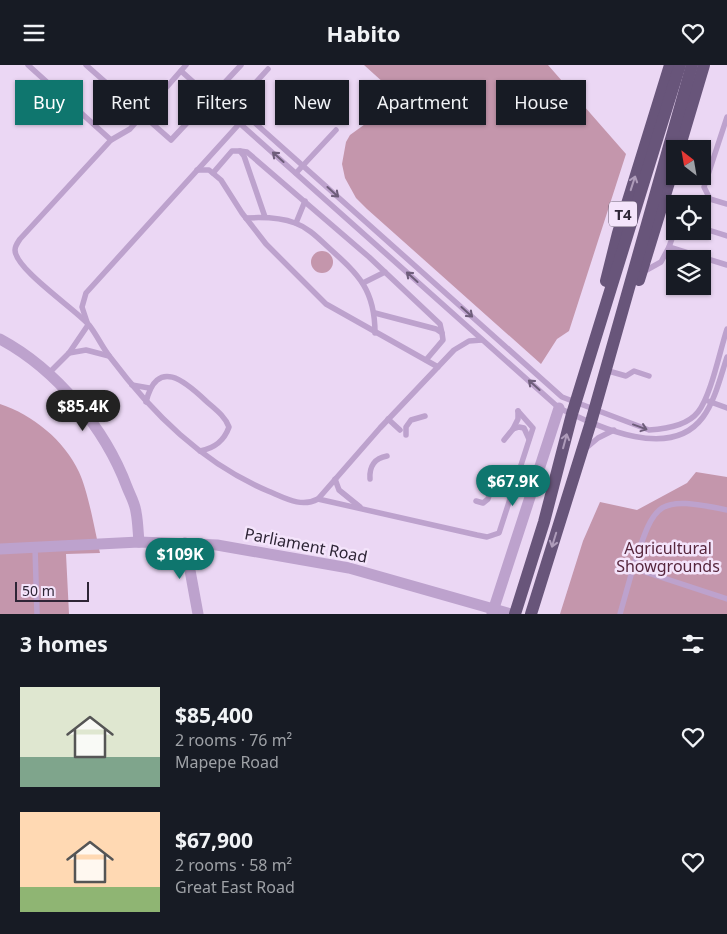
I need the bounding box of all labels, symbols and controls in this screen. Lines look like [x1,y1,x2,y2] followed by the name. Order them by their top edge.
[327,18,400,48] text: Habito
[20,19,48,47] icon: menu
[679,19,707,47] icon: heart
[15,80,83,125] chip: Buy
[93,80,168,125] chip: Rent
[178,80,265,125] chip: Filters
[275,80,349,125] chip: New
[359,80,486,125] chip: Apartment
[496,80,586,125] chip: House
[666,140,711,185] north arrow
[666,140,711,295] map controls
[272,152,285,163] one-way arrow
[629,175,639,191] one-way arrow
[326,186,339,198] one-way arrow
[666,195,711,240] button: locate
[609,201,637,227] road number: T4
[666,250,711,295] button: layers
[406,271,419,283] one-way arrow
[460,306,473,318] one-way arrow
[527,379,540,391] one-way arrow
[42,389,124,432] pin: $85.4K
[57,395,109,417] text: $85.4K
[632,423,647,432] one-way arrow
[561,433,571,449] one-way arrow
[472,465,554,507] pin: $67.9K
[487,470,539,492] text: $67.9K
[243,522,369,568] street label: Parliament Road
[548,532,558,548] one-way arrow
[145,537,215,580] pin: $109K
[616,537,720,577] park label: Agricultural Showgrounds
[156,543,204,565] text: $109K
[15,579,89,602] scale bar
[22,581,55,600] text: 50 m
[20,630,108,658] text: 3 homes
[679,630,707,658] icon: filters
[175,701,253,729] text: $85,400
[60,707,120,767] icon: home
[679,723,707,751] icon: heart
[175,729,292,751] text: 2 rooms · 76 m²
[175,751,279,773] text: Mapepe Road
[175,826,253,854] text: $67,900
[60,832,120,892] icon: home
[679,848,707,876] icon: heart
[175,854,292,876] text: 2 rooms · 58 m²
[175,876,295,898] text: Great East Road

